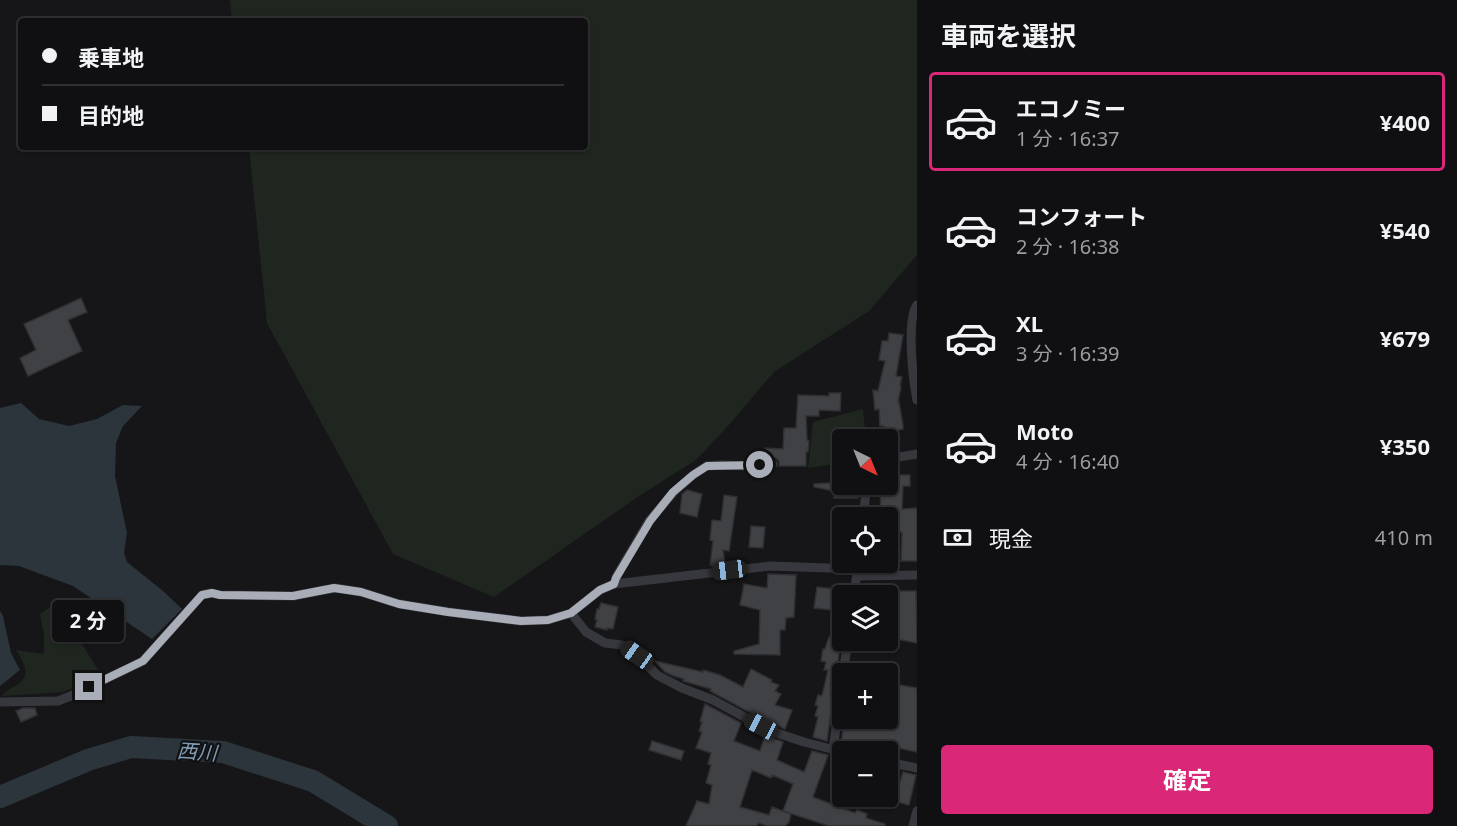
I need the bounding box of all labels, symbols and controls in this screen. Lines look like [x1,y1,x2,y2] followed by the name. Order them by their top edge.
[941,17,1076,54] text: 車両を選択
[78,42,144,72] text: 乗車地
[1016,93,1126,123] text: エコノミー
[944,95,998,149] icon: car
[78,100,144,130] text: 目的地
[1380,107,1430,137] text: ¥400
[1016,125,1120,152] text: 1 分 · 16:37
[1016,201,1147,231] text: コンフォート
[944,203,998,257] icon: car
[1380,215,1430,245] text: ¥540
[1016,233,1120,260] text: 2 分 · 16:38
[1016,308,1043,338] text: XL
[944,311,998,365] icon: car
[1380,323,1430,353] text: ¥679
[1016,340,1120,367] text: 3 分 · 16:39
[1016,416,1074,446] text: Moto
[944,419,998,473] icon: car
[832,429,898,495] north arrow
[832,429,898,807] map controls
[1380,431,1430,461] text: ¥350
[1016,448,1120,475] text: 4 分 · 16:40
[746,451,773,478] route start
[832,507,898,573] button: locate
[941,521,974,554] icon: cash
[989,523,1033,553] text: 現金
[1375,524,1433,551] text: 410 m
[710,559,748,581] car
[832,585,898,651] button: layers
[53,600,125,642] callout: 2 分
[70,607,106,634] text: 2 分
[617,637,657,673] car
[832,663,898,729] button: +
[75,673,102,700] route end
[741,710,781,742] car
[176,737,220,767] water label: 西川
[832,741,898,807] button: −
[941,745,1433,814] button: 確定

